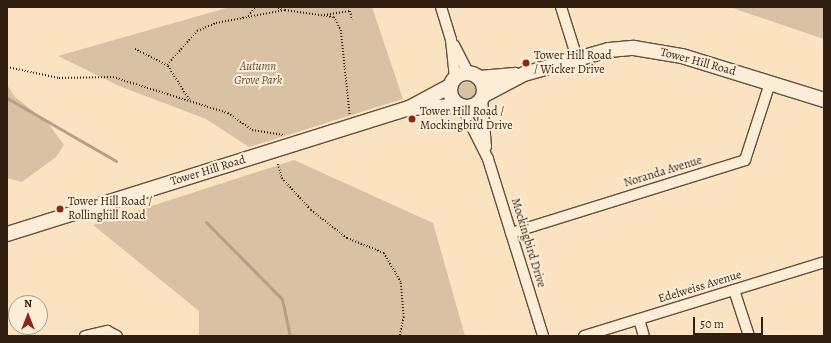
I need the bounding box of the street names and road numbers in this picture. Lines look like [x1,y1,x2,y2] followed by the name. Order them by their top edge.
[659,45,737,79] street label: Tower Hill Road
[169,153,247,189] street label: Tower Hill Road
[622,153,704,191] street label: Noranda Avenue
[508,197,548,289] street label: Mockingbird Drive
[657,267,743,307] street label: Edelweiss Avenue

